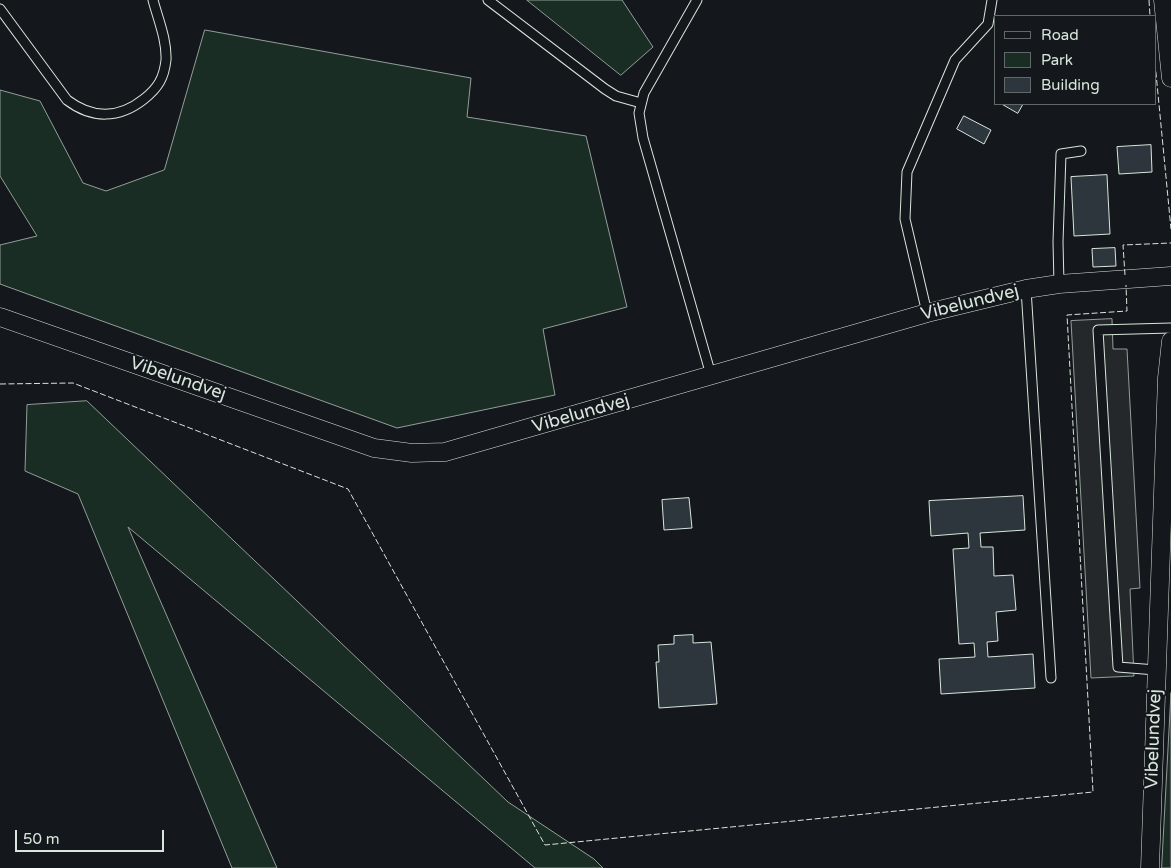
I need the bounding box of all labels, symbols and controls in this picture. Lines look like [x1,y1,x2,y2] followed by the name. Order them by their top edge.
[994,15,1156,105] legend
[1041,26,1079,44] text: Road
[1041,51,1073,69] text: Park
[1041,76,1100,94] text: Building
[919,280,1021,326] street label: Vibelundvej
[127,352,229,406] street label: Vibelundvej
[530,390,632,438] street label: Vibelundvej
[1141,689,1167,789] street label: Vibelundvej
[18,820,166,852] scale bar
[23,830,60,848] text: 50 m

